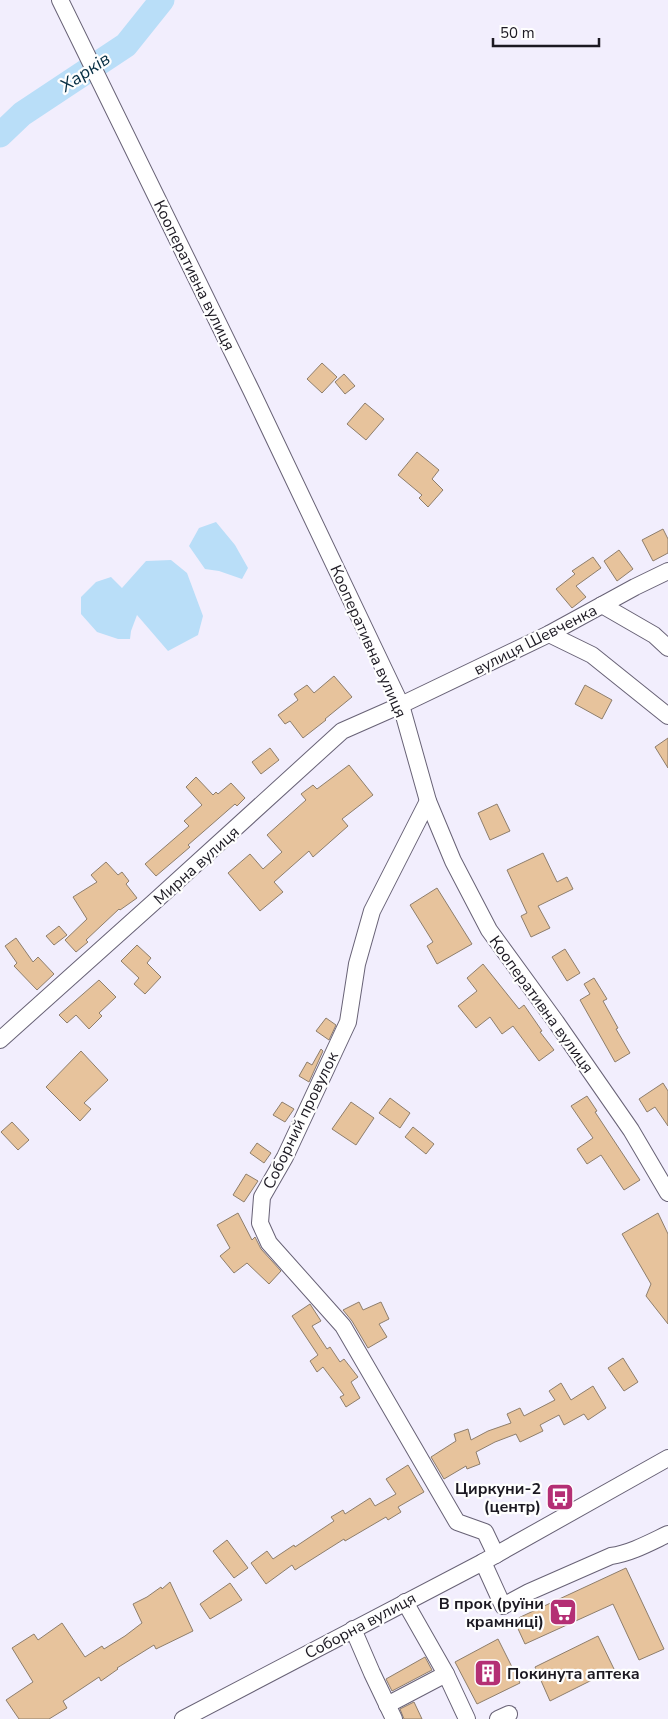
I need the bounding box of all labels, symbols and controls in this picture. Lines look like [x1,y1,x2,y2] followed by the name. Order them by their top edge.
[493,15,599,47] scale bar
[500,23,535,43] text: 50 m
[54,46,115,98] water label: Харків
[148,196,240,354] street label: Кооперативна вулиця
[324,562,412,721] street label: Кооперативна вулиця
[470,599,601,681] street label: вулиця Шевченка
[149,821,244,910] street label: Мирна вулиця
[484,931,599,1078] street label: Кооперативна вулиця
[258,1047,344,1193] street label: Соборний провулок
[455,1478,541,1518] place label: Циркуни-2 (центр)
[545,1482,575,1512] bus stop icon: Циркуни-2 (центр)
[301,1587,420,1664] street label: Соборна вулиця
[439,1593,544,1633] place label: В прок (руїни крамниці)
[548,1597,578,1627] supermarket icon: В прок (руїни крамниці)
[473,1658,503,1688] building icon: Покинута аптека
[507,1663,640,1685] place label: Покинута аптека

